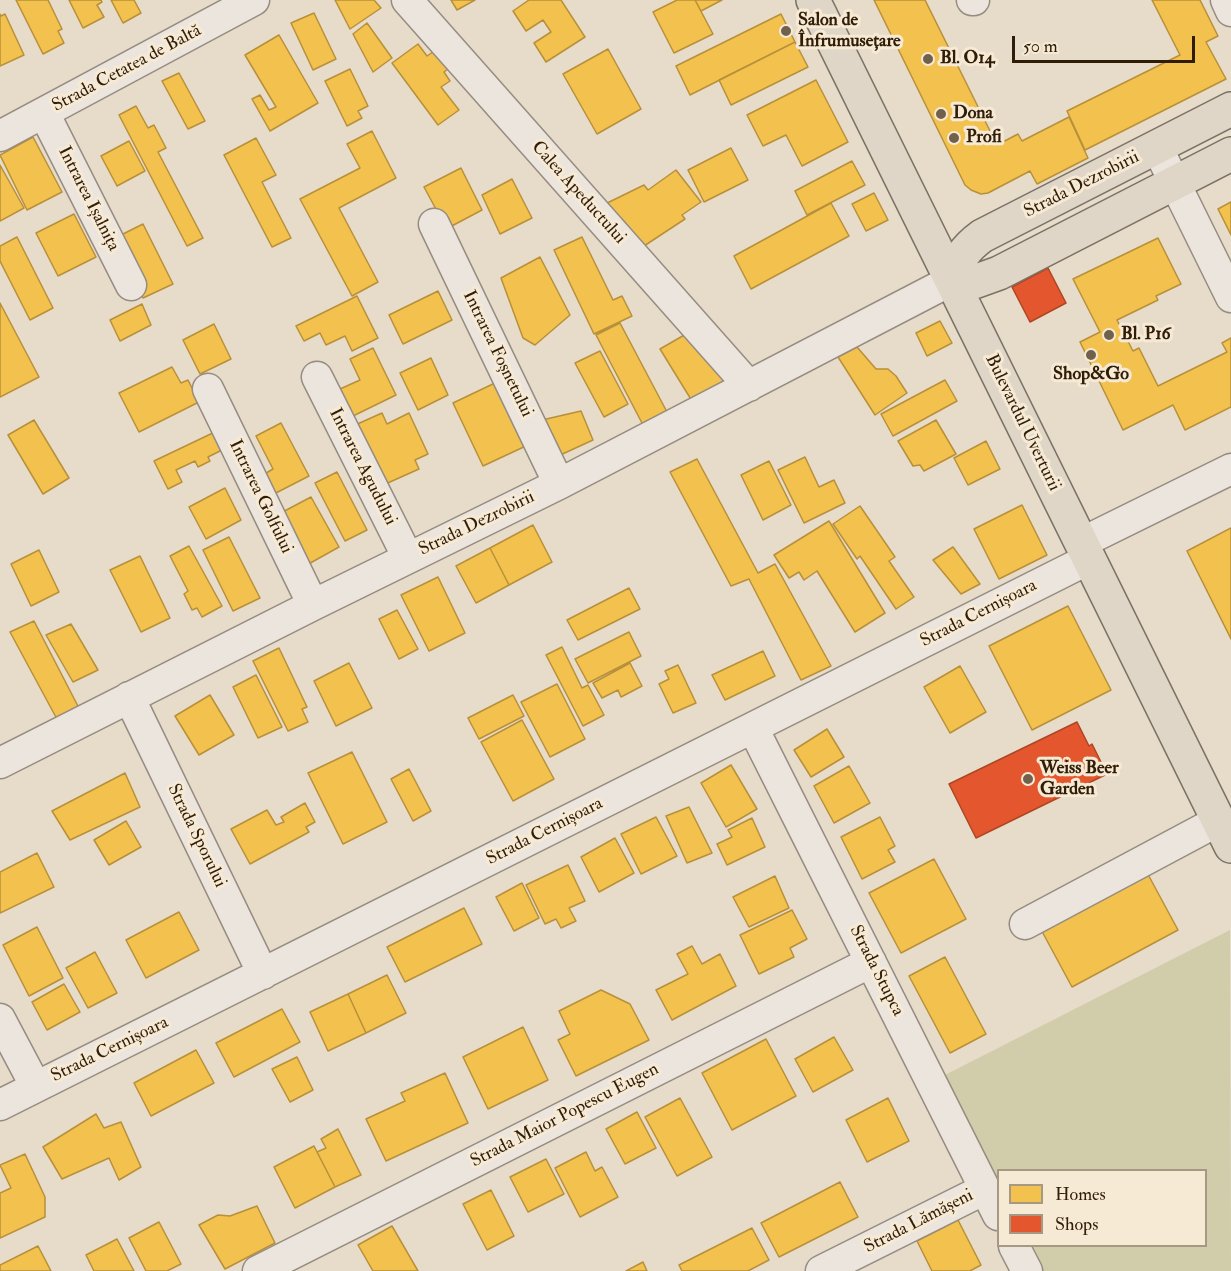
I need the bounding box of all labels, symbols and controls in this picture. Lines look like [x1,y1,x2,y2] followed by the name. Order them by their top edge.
[798,10,901,52] place label: Salon de Înfrumusețare
[49,21,205,117] street label: Strada Cetatea de Baltă
[779,24,793,38] marker: Salon de Înfrumusețare
[1015,24,1198,62] scale bar
[1023,35,1058,58] text: 50 m
[940,48,994,70] place label: Bl. O14
[921,52,935,66] marker: Bl. O14
[953,103,993,125] place label: Dona
[934,107,948,121] marker: Dona
[966,127,1002,149] place label: Profi
[947,131,961,145] marker: Profi
[526,137,630,249] street label: Calea Apeductului
[52,143,124,255] street label: Intrarea Ișalnița
[1021,147,1143,223] street label: Strada Dezrobirii
[457,287,537,421] street label: Intrarea Foșnetului
[1121,324,1171,346] place label: Bl. P16
[1102,328,1116,342] marker: Bl. P16
[1084,348,1098,362] marker: Shop&Go
[980,351,1064,495] street label: Bulevardul Uverturii
[1053,364,1129,386] place label: Shop&Go
[323,405,401,529] street label: Intrarea Agudului
[223,437,297,557] street label: Intrarea Golfului
[416,487,538,561] street label: Strada Dezrobirii
[917,575,1041,653] street label: Strada Cernișoara
[1040,758,1119,800] place label: Weiss Beer Garden
[1021,772,1035,786] marker: Weiss Beer Garden
[162,781,230,891] street label: Strada Sporului
[483,793,607,871] street label: Strada Cernișoara
[844,922,908,1020] street label: Strada Stupca
[48,1012,172,1088] street label: Strada Cernișoara
[467,1059,663,1173] street label: Strada Maior Popescu Eugen
[997,1169,1207,1247] legend
[1055,1183,1106,1206] text: Homes
[861,1185,977,1259] street label: Strada Lămășeni
[1055,1213,1098,1236] text: Shops

